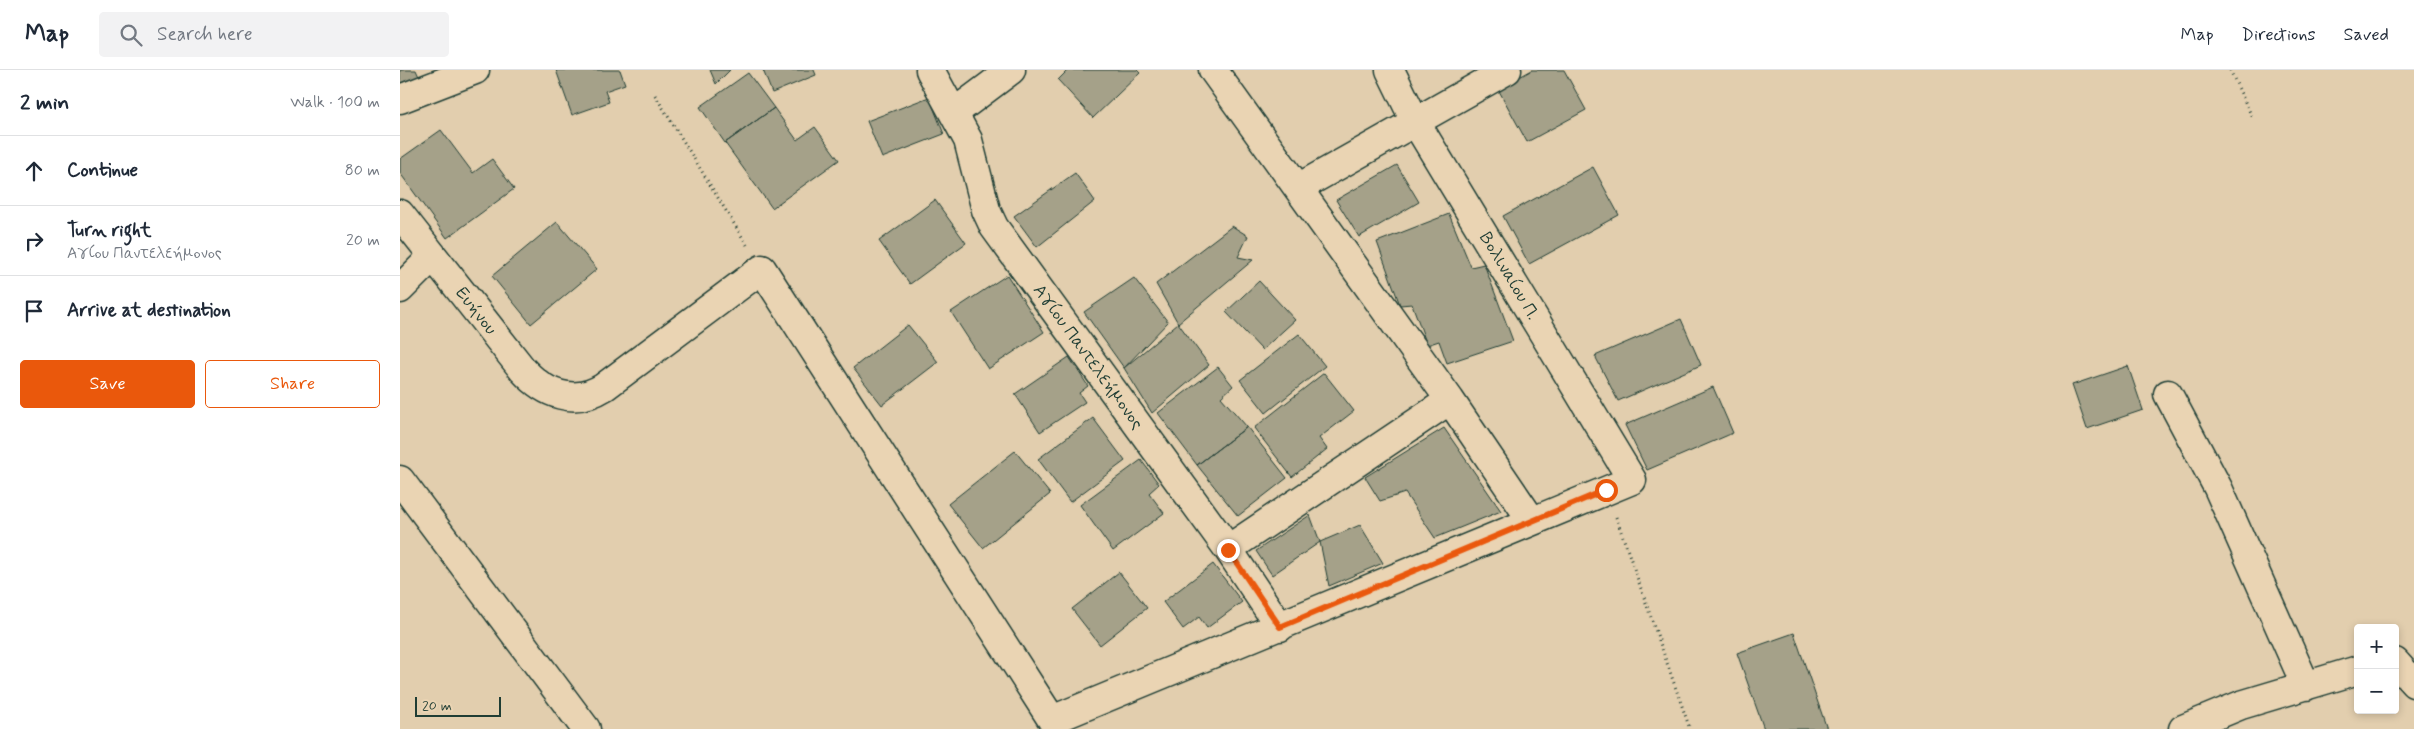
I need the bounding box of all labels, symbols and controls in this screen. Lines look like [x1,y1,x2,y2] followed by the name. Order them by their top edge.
[99,12,449,57] search box
[25,19,69,50] text: Map
[117,21,145,49] icon: search
[157,22,253,47] text: Search here
[2181,23,2214,47] text: Map
[2242,23,2316,47] text: Directions
[2344,23,2389,47] text: Saved
[20,89,69,117] text: 2 min
[290,92,380,113] text: Walk · 100 m
[20,157,48,185] icon: ahead
[67,158,138,183] text: Continue
[345,160,380,181] text: 80 m
[67,218,151,243] text: Turn right
[20,227,48,255] icon: right
[1473,228,1545,324] street label: Βολιναίου Π.
[346,230,380,251] text: 20 m
[67,243,222,264] text: Αγίου Παντελεήμονος
[1027,279,1149,435] street label: Αγίου Παντελεήμονος
[450,282,502,340] street label: Ευήνου
[20,297,48,325] icon: arrive
[67,298,231,323] text: Arrive at destination
[20,360,195,408] button: Save
[205,360,380,408] button: Share
[1595,479,1618,502] route start
[1217,539,1240,562] route end
[2354,624,2399,714] map controls
[2354,624,2399,669] button: +
[2354,669,2399,714] button: −
[415,694,501,717] scale bar
[422,697,452,715] text: 20 m

